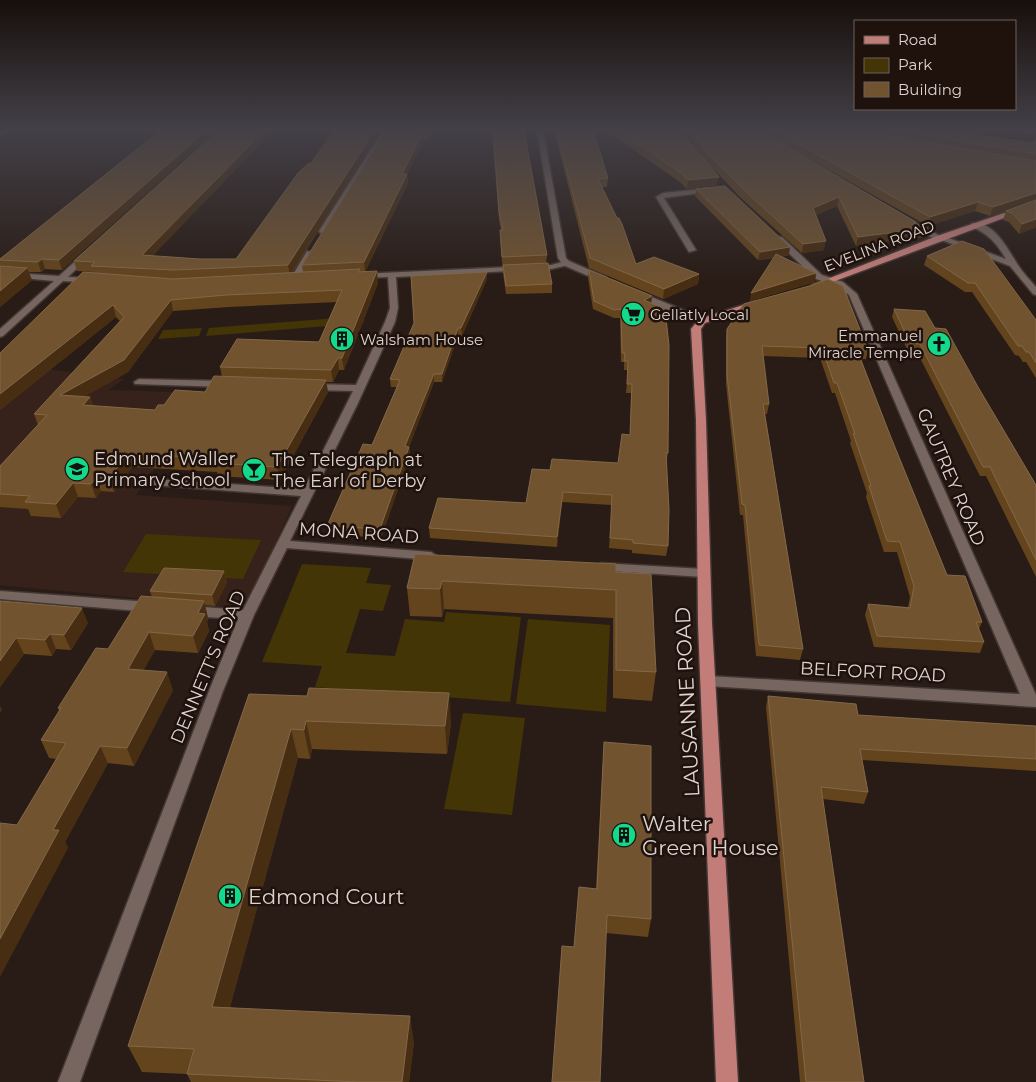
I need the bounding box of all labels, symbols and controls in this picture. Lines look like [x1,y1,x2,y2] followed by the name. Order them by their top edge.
[854,20,1016,110] legend
[898,30,937,49] text: Road
[898,55,932,74] text: Park
[898,80,962,99] text: Building
[821,216,937,276] street label: EVELINA ROAD
[620,301,646,327] supermarket icon: Gellatly Local
[650,305,749,324] place label: Gellatly Local
[329,326,355,352] building icon: Walsham House
[808,326,922,362] place label: Emmanuel Miracle Temple
[360,330,483,349] place label: Walsham House
[926,331,952,357] church icon: Emmanuel Miracle Temple
[912,405,990,549] street label: GAUTREY ROAD
[94,448,236,491] place label: Edmund Waller Primary School
[272,449,426,492] place label: The Telegraph at The Earl of Derby
[64,456,90,482] school or university icon: Edmund Waller Primary School
[241,457,267,483] bar icon: The Telegraph at The Earl of Derby
[298,518,420,548] street label: MONA ROAD
[166,587,250,747] street label: DENNETT'S ROAD
[670,606,704,798] street label: LAUSANNE ROAD
[799,657,947,687] street label: BELFORT ROAD
[642,811,779,860] place label: Walter Green House
[611,822,637,848] building icon: Walter Green House
[217,883,243,909] building icon: Edmond Court
[248,884,404,909] place label: Edmond Court

